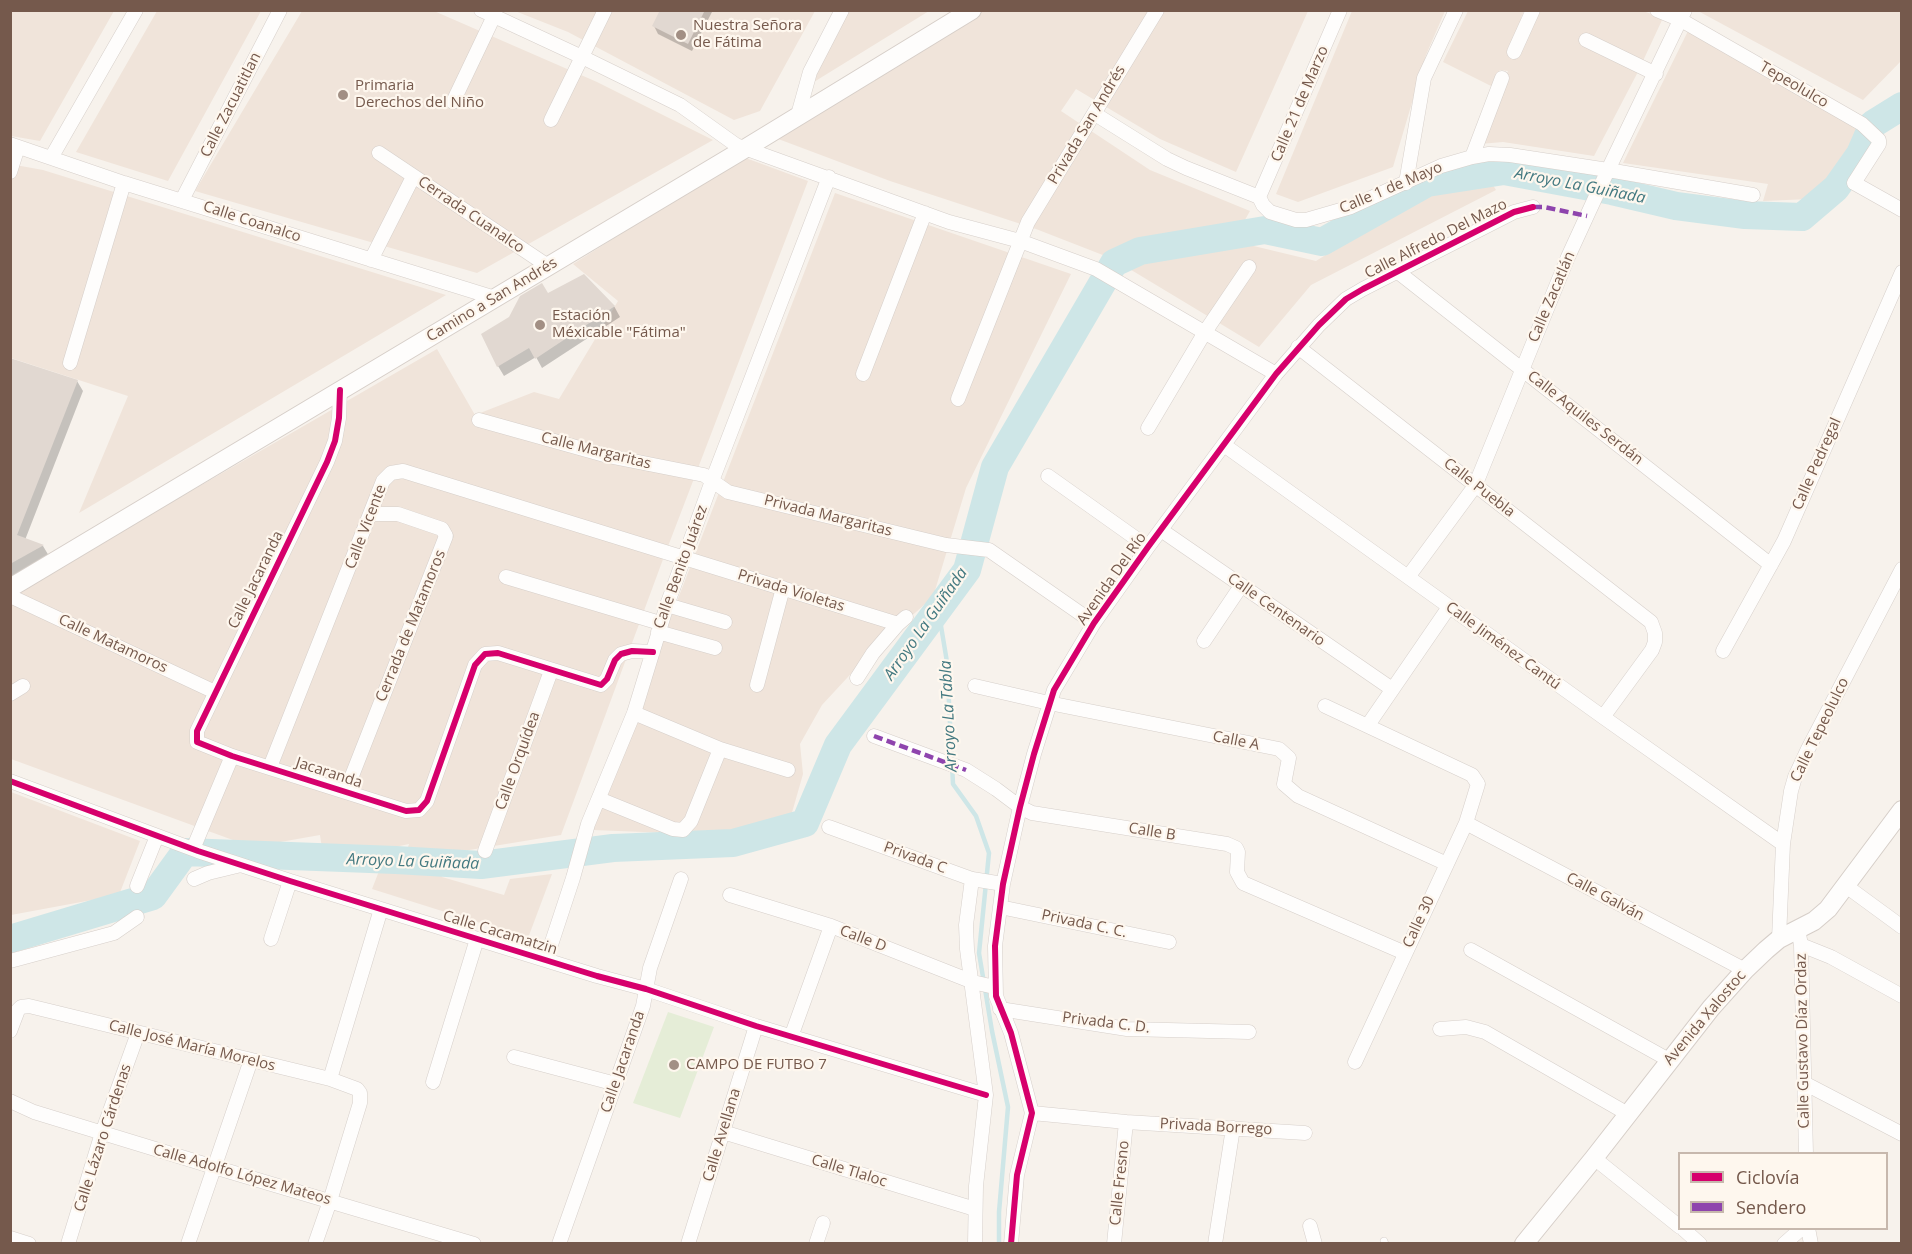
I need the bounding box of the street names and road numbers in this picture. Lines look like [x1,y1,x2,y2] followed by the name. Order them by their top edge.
[1267,43,1333,165] street label: Calle 21 de Marzo
[197,50,265,160] street label: Calle Zacuatitlan
[1756,58,1832,112] street label: Tepeolulco
[1044,62,1130,188] street label: Privada San Andrés
[1337,158,1445,218] street label: Calle 1 de Mayo
[414,173,528,257] street label: Cerrada Cuanalco
[1362,195,1510,283] street label: Calle Alfredo Del Mazo
[201,198,303,246] street label: Calle Coanalco
[1525,249,1579,345] street label: Calle Zacatlán
[423,254,561,346] street label: Camino a San Andrés
[1523,367,1647,469] street label: Calle Aquiles Serdán
[1789,415,1845,513] street label: Calle Pedregal
[539,429,653,473] street label: Calle Margaritas
[1440,455,1518,521] street label: Calle Puebla
[342,482,390,572] street label: Calle Vicente
[762,491,894,541] street label: Privada Margaritas
[650,503,712,631] street label: Calle Benito Juárez
[225,528,287,632] street label: Calle Jacaranda
[1073,529,1151,629] street label: Avenida Del Río
[372,547,450,705] street label: Cerrada de Matamoros
[735,566,847,616] street label: Privada Violetas
[1224,570,1328,650] street label: Calle Centenario
[1442,598,1564,694] street label: Calle Jiménez Cantú
[56,611,170,677] street label: Calle Matamoros
[1787,675,1853,785] street label: Calle Tepeolulco
[492,709,544,813] street label: Calle Orquídea
[1211,728,1261,754] street label: Calle A
[293,754,365,792] street label: Jacaranda
[1127,819,1177,845] street label: Calle B
[881,838,949,878] street label: Privada C
[1563,869,1647,925] street label: Calle Galván
[1399,893,1439,951] street label: Calle 30
[1040,906,1128,942] street label: Privada C. C.
[441,907,559,959] street label: Calle Cacamatzin
[837,922,889,956] street label: Calle D
[1792,953,1814,1129] street label: Calle Gustavo Díaz Ordaz
[1660,967,1750,1069] street label: Avenida Xalostoc
[597,1009,649,1115] street label: Calle Jacaranda
[1061,1009,1151,1037] street label: Privada C. D.
[107,1017,277,1075] street label: Calle José María Morelos
[71,1062,135,1214] street label: Calle Lázaro Cárdenas
[699,1086,745,1184] street label: Calle Avellana
[1159,1115,1273,1139] street label: Privada Borrego
[1107,1140,1133,1226] street label: Calle Fresno
[151,1141,333,1209] street label: Calle Adolfo López Mateos
[809,1151,889,1191] street label: Calle Tlaloc

